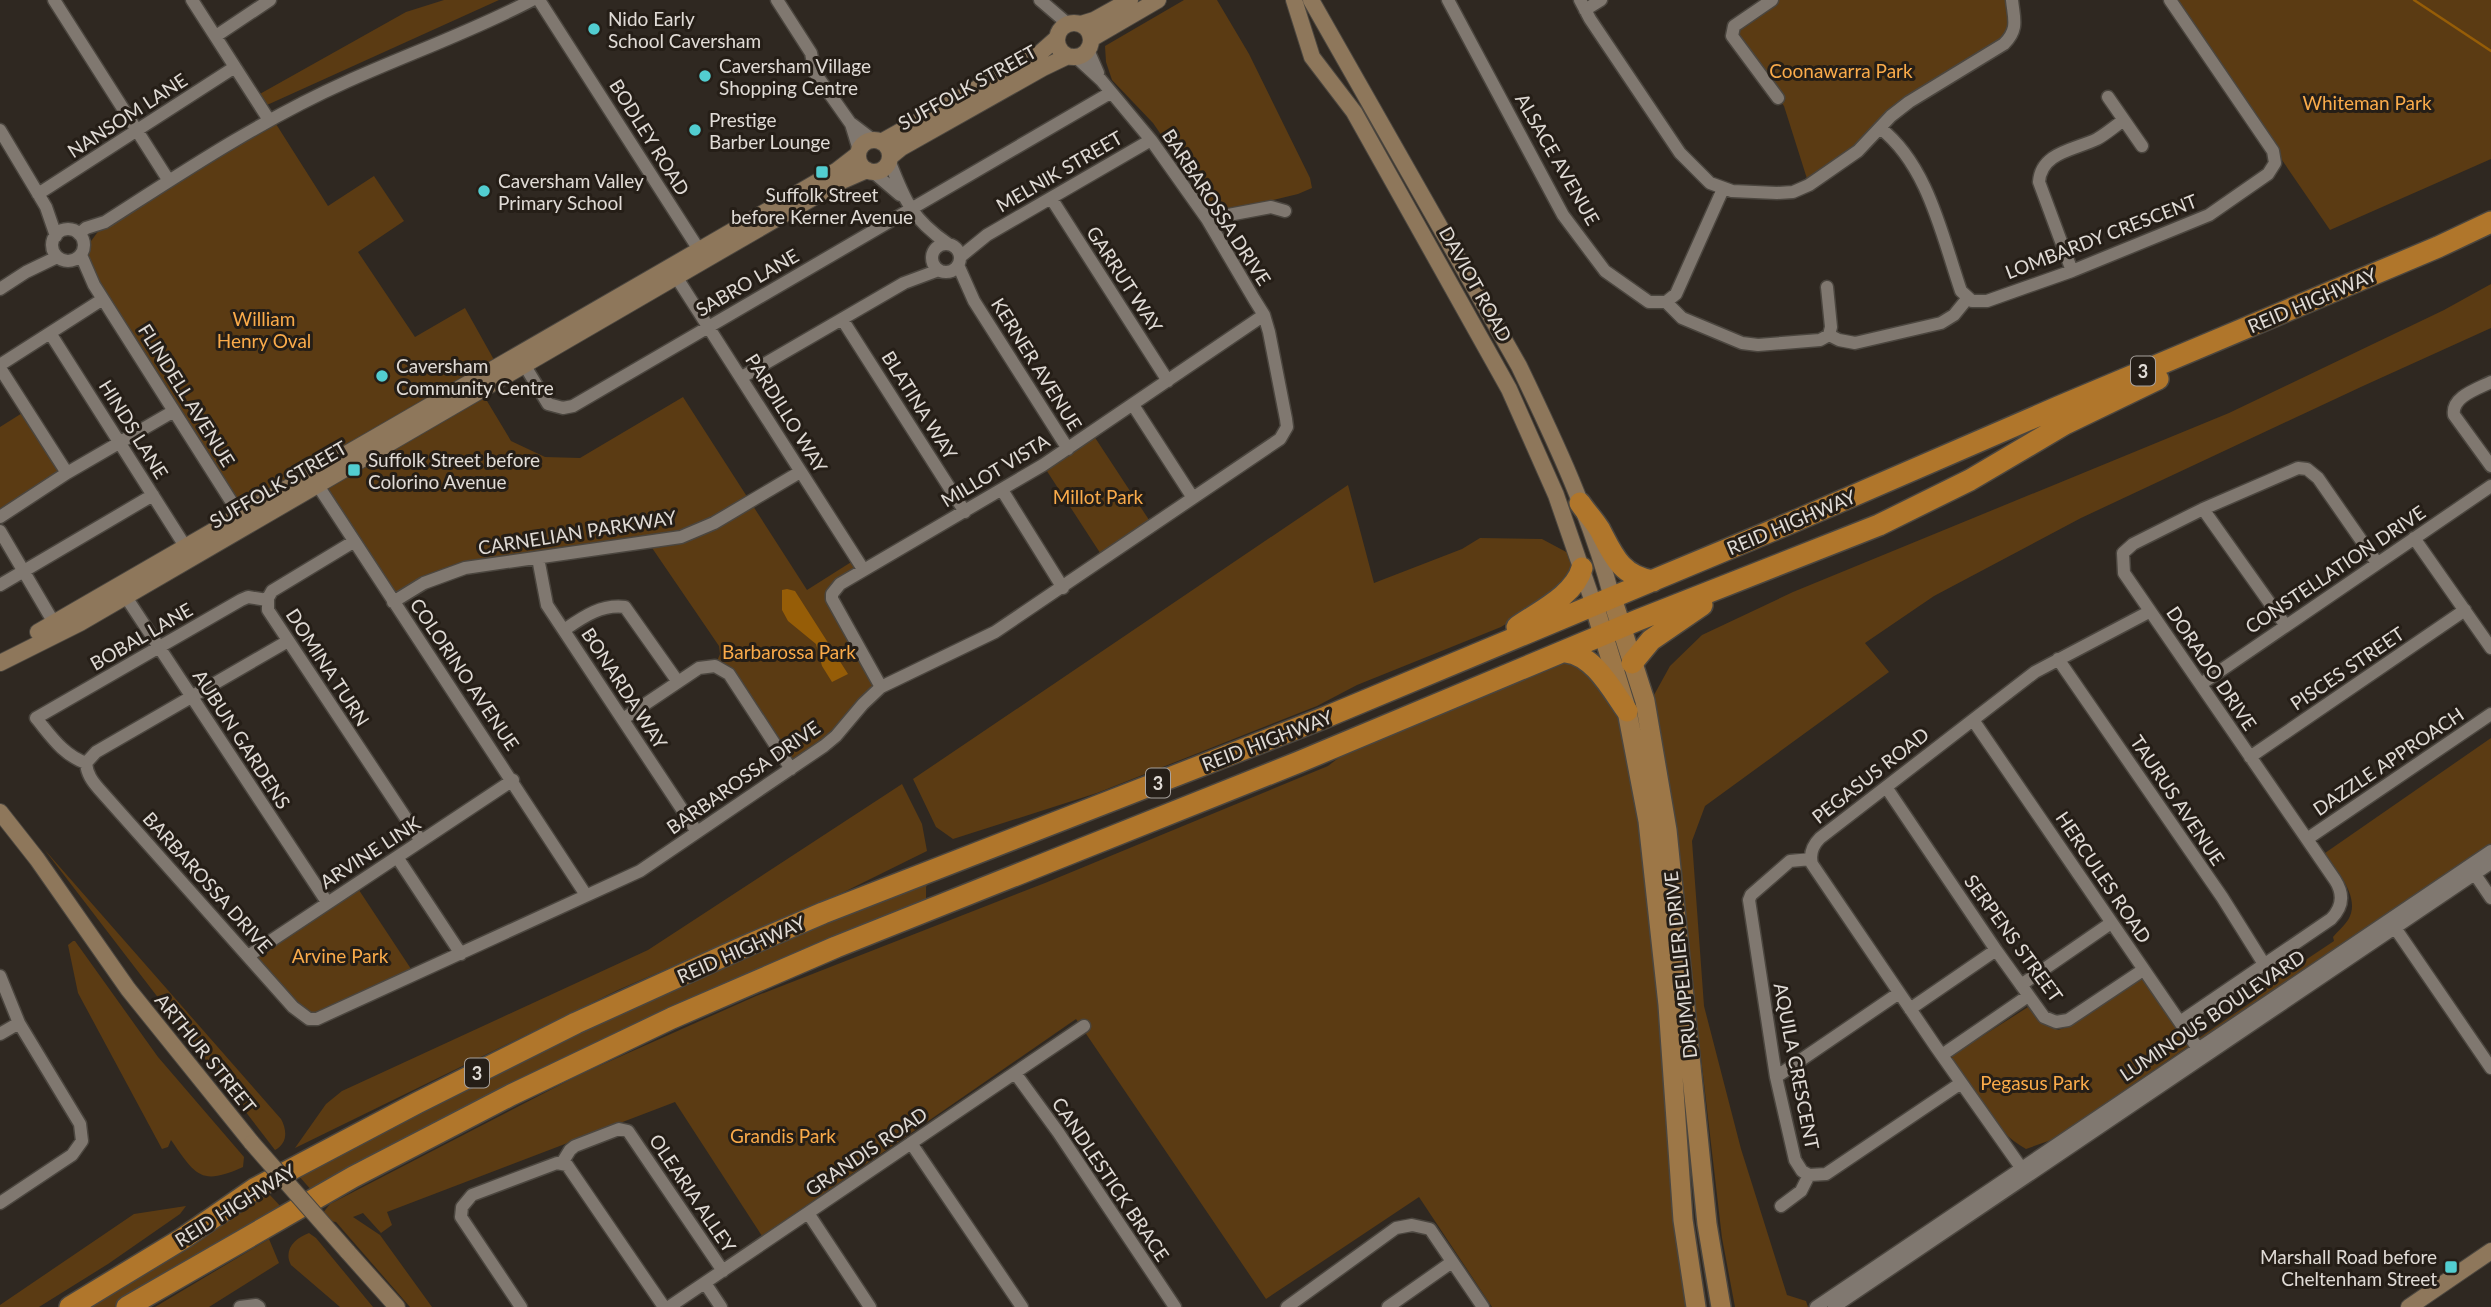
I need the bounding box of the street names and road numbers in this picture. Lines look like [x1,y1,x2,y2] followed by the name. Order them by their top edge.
[894,39,1040,135] street label: SUFFOLK STREET
[63,68,191,162] street label: NANSOM LANE
[605,75,695,199] street label: BODLEY ROAD
[1511,89,1605,229] street label: ALSACE AVENUE
[992,125,1126,217] street label: MELNIK STREET
[1158,125,1276,290] street label: BARBAROSSA DRIVE
[2002,189,2200,283] street label: LOMBARDY CRESCENT
[1082,222,1168,336] street label: GARRUT WAY
[1435,222,1517,346] street label: DAVIOT ROAD
[691,243,803,321] street label: SABRO LANE
[2244,262,2380,338] street label: REID HIGHWAY
[987,293,1087,435] street label: KERNER AVENUE
[134,319,240,471] street label: FLINDELL AVENUE
[877,346,963,464] street label: BLATINA WAY
[741,349,833,477] street label: PARDILLO WAY
[2131,356,2155,386] road number: 3
[95,375,173,483] street label: HINDS LANE
[937,429,1054,511] street label: MILLOT VISTA
[205,435,351,533] street label: SUFFOLK STREET
[1723,484,1859,560] street label: REID HIGHWAY
[2241,500,2429,638] street label: CONSTELLATION DRIVE
[476,505,678,559] street label: CARNELIAN PARKWAY
[406,594,524,754] street label: COLORINO AVENUE
[86,597,196,675] street label: BOBAL LANE
[2162,602,2262,734] street label: DORADO DRIVE
[282,604,374,730] street label: DOMINA TURN
[2286,621,2408,715] street label: PISCES STREET
[577,623,673,753] street label: BONARDA WAY
[189,665,295,813] street label: AUBUN GARDENS
[2308,702,2468,820] street label: DAZZLE APPROACH
[1198,704,1336,775] street label: REID HIGHWAY
[662,715,824,839] street label: BARBAROSSA DRIVE
[1807,722,1933,828] street label: PEGASUS ROAD
[2126,731,2230,869] street label: TAURUS AVENUE
[1146,768,1170,798] road number: 3
[139,807,277,957] street label: BARBAROSSA DRIVE
[2051,807,2157,947] street label: HERCULES ROAD
[315,811,425,893] street label: ARVINE LINK
[1659,870,1701,1060] street label: DRUMPELLIER DRIVE
[1960,870,2068,1006] street label: SERPENS STREET
[673,910,809,988] street label: REID HIGHWAY
[2115,944,2309,1086] street label: LUMINOUS BOULEVARD
[1770,981,1824,1151] street label: AQUILA CRESCENT
[151,988,261,1118] street label: ARTHUR STREET
[465,1058,489,1088] road number: 3
[1048,1093,1174,1265] street label: CANDLESTICK BRACE
[801,1102,931,1200] street label: GRANDIS ROAD
[645,1129,741,1257] street label: OLEARIA ALLEY
[170,1159,300,1251] street label: REID HIGHWAY

